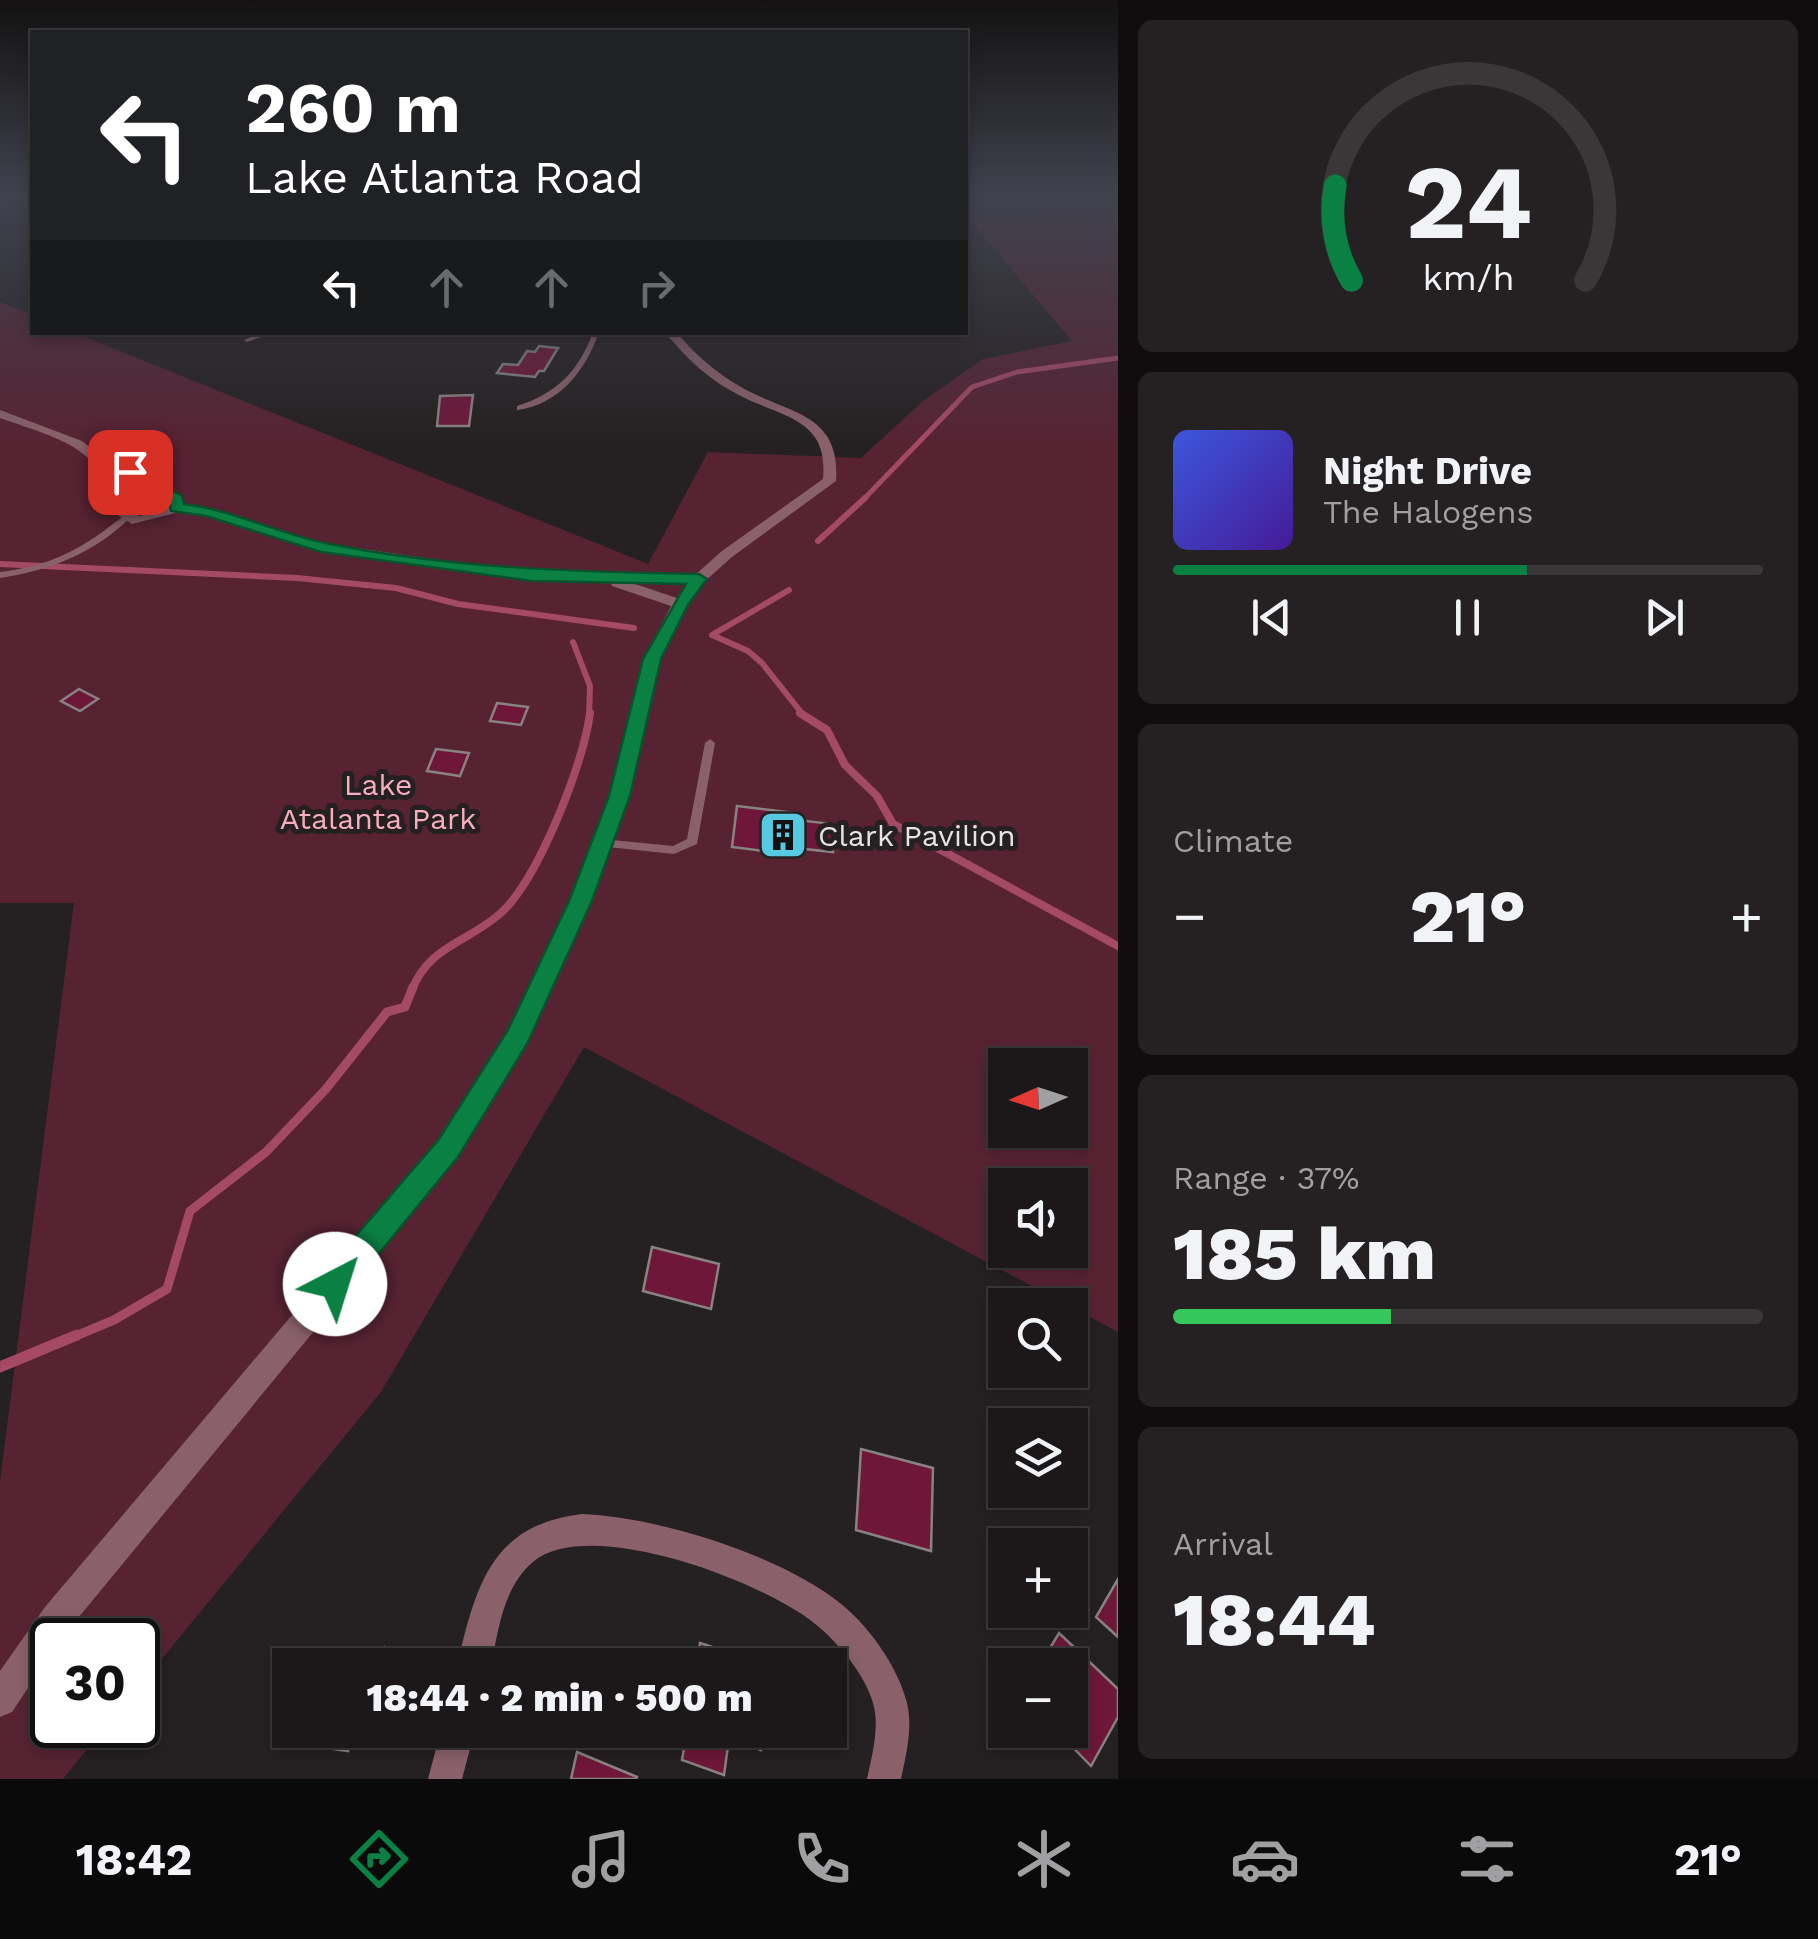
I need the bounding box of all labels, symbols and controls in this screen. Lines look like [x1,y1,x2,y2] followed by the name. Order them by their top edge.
[245,67,461,149] text: 260 m
[80,70,210,200] icon: left
[1404,141,1532,263] text: 24
[245,151,644,204] text: Lake Atlanta Road
[1422,257,1514,299] text: km/h
[314,260,369,315] icon: left
[419,260,474,315] icon: ahead
[524,260,579,315] icon: ahead
[629,260,684,315] icon: right
[88,430,173,515] pin
[103,445,158,500] icon: arrive
[1323,449,1532,493] text: Night Drive
[1323,493,1533,531] text: The Halogens
[1244,590,1299,645] icon: previous
[1440,590,1495,645] icon: pause
[1637,590,1692,645] icon: next
[280,767,476,836] park label: Lake Atalanta Park
[757,809,809,861] building icon: Clark Pavilion
[818,818,1016,853] place label: Clark Pavilion
[1173,822,1293,860] text: Climate
[1410,872,1526,960] text: 21°
[1173,884,1206,948] text: −
[1730,884,1763,948] text: +
[988,1048,1088,1148] north arrow
[988,1048,1088,1748] map controls
[1173,1159,1359,1197] text: Range · 37%
[988,1168,1088,1268] button: sound
[1173,1209,1436,1297] text: 185 km
[283,1232,387,1336] position arrow
[988,1288,1088,1388] button: search
[988,1408,1088,1508] button: layers
[1173,1525,1273,1563] text: Arrival
[988,1528,1088,1628] button: +
[1173,1575,1375,1663] text: 18:44
[30,1618,160,1748] speed limit sign: 30
[988,1648,1088,1748] button: −
[366,1676,753,1720] text: 18:44 · 2 min · 500 m
[344,1824,414,1894] icon: directions
[566,1824,636,1894] icon: music
[787,1824,857,1894] icon: phone
[1009,1824,1079,1894] icon: climate
[1230,1824,1300,1894] icon: car
[1452,1824,1522,1894] icon: filters
[76,1833,192,1886] text: 18:42
[1674,1833,1742,1886] text: 21°

